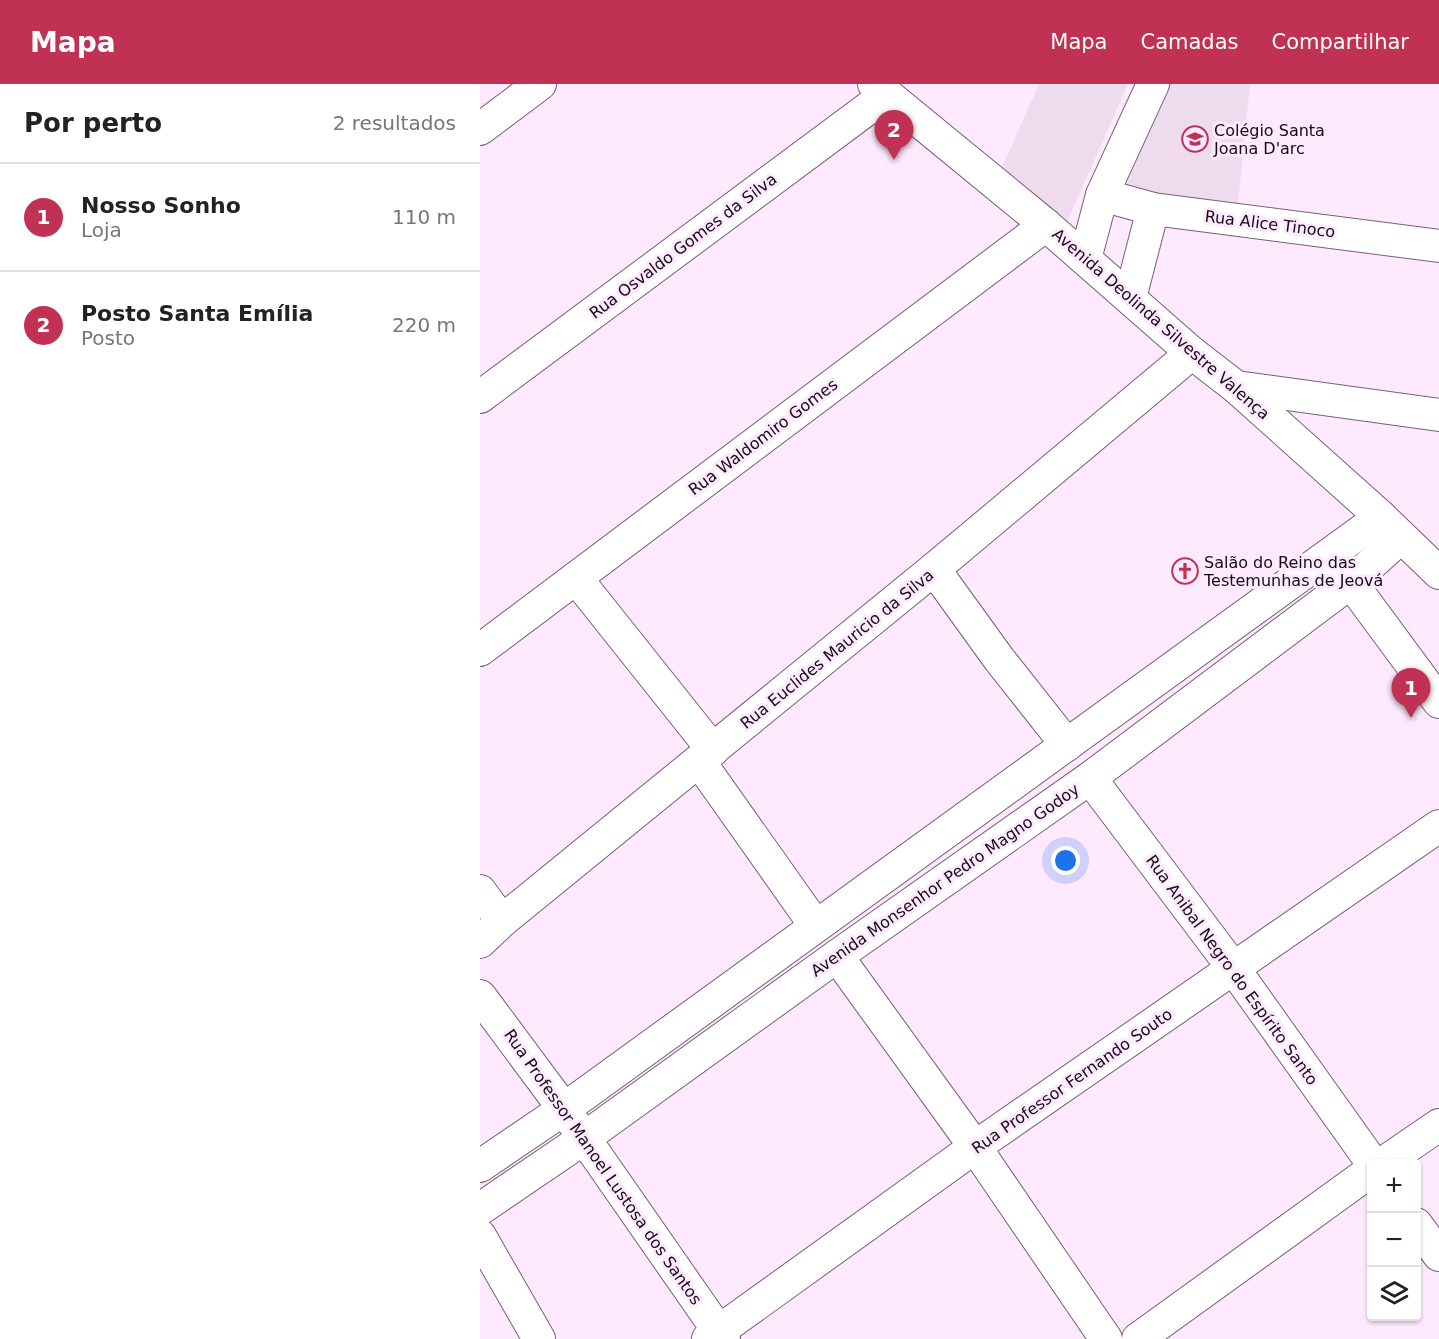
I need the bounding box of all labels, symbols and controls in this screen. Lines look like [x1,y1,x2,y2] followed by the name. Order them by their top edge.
[30,26,116,59] text: Mapa
[1050,30,1107,54] text: Mapa
[1140,30,1238,54] text: Camadas
[1271,30,1409,54] text: Compartilhar
[24,108,162,138] text: Por perto
[874,110,914,160] pin: 2
[333,111,456,135] text: 2 resultados
[1213,121,1325,158] place label: Colégio Santa Joana D'arc
[1180,124,1210,154] school or university icon: Colégio Santa Joana D'arc
[586,169,780,323] street label: Rua Osvaldo Gomes da Silva
[81,193,241,218] text: Nosso Sonho
[37,205,50,229] text: 1
[392,205,456,229] text: 110 m
[1204,207,1336,241] street label: Rua Alice Tinoco
[81,218,122,242] text: Loja
[1048,224,1274,424] street label: Avenida Deolinda Silvestre Valença
[81,301,313,326] text: Posto Santa Emília
[37,313,50,337] text: 2
[392,313,456,337] text: 220 m
[81,326,135,350] text: Posto
[685,375,841,499] street label: Rua Waldomiro Gomes
[1203,553,1383,590] place label: Salão do Reino das Testemunhas de Jeová
[1170,556,1200,586] church icon: Salão do Reino das Testemunhas de Jeová
[737,565,937,733] street label: Rua Euclides Mauricio da Silva
[1392,668,1430,718] pin: 1
[807,780,1083,980] street label: Avenida Monsenhor Pedro Magno Godoy
[1051,846,1080,875] your location
[1142,851,1322,1089] street label: Rua Anibal Negro do Espírito Santo
[968,1004,1176,1158] street label: Rua Professor Fernando Souto
[500,1026,706,1308] street label: Rua Professor Manoel Lustosa dos Santos
[1367,1159,1421,1321] map controls
[1367,1159,1421,1213] button: +
[1367,1213,1421,1267] button: −
[1367,1267,1421,1321] button: layers

